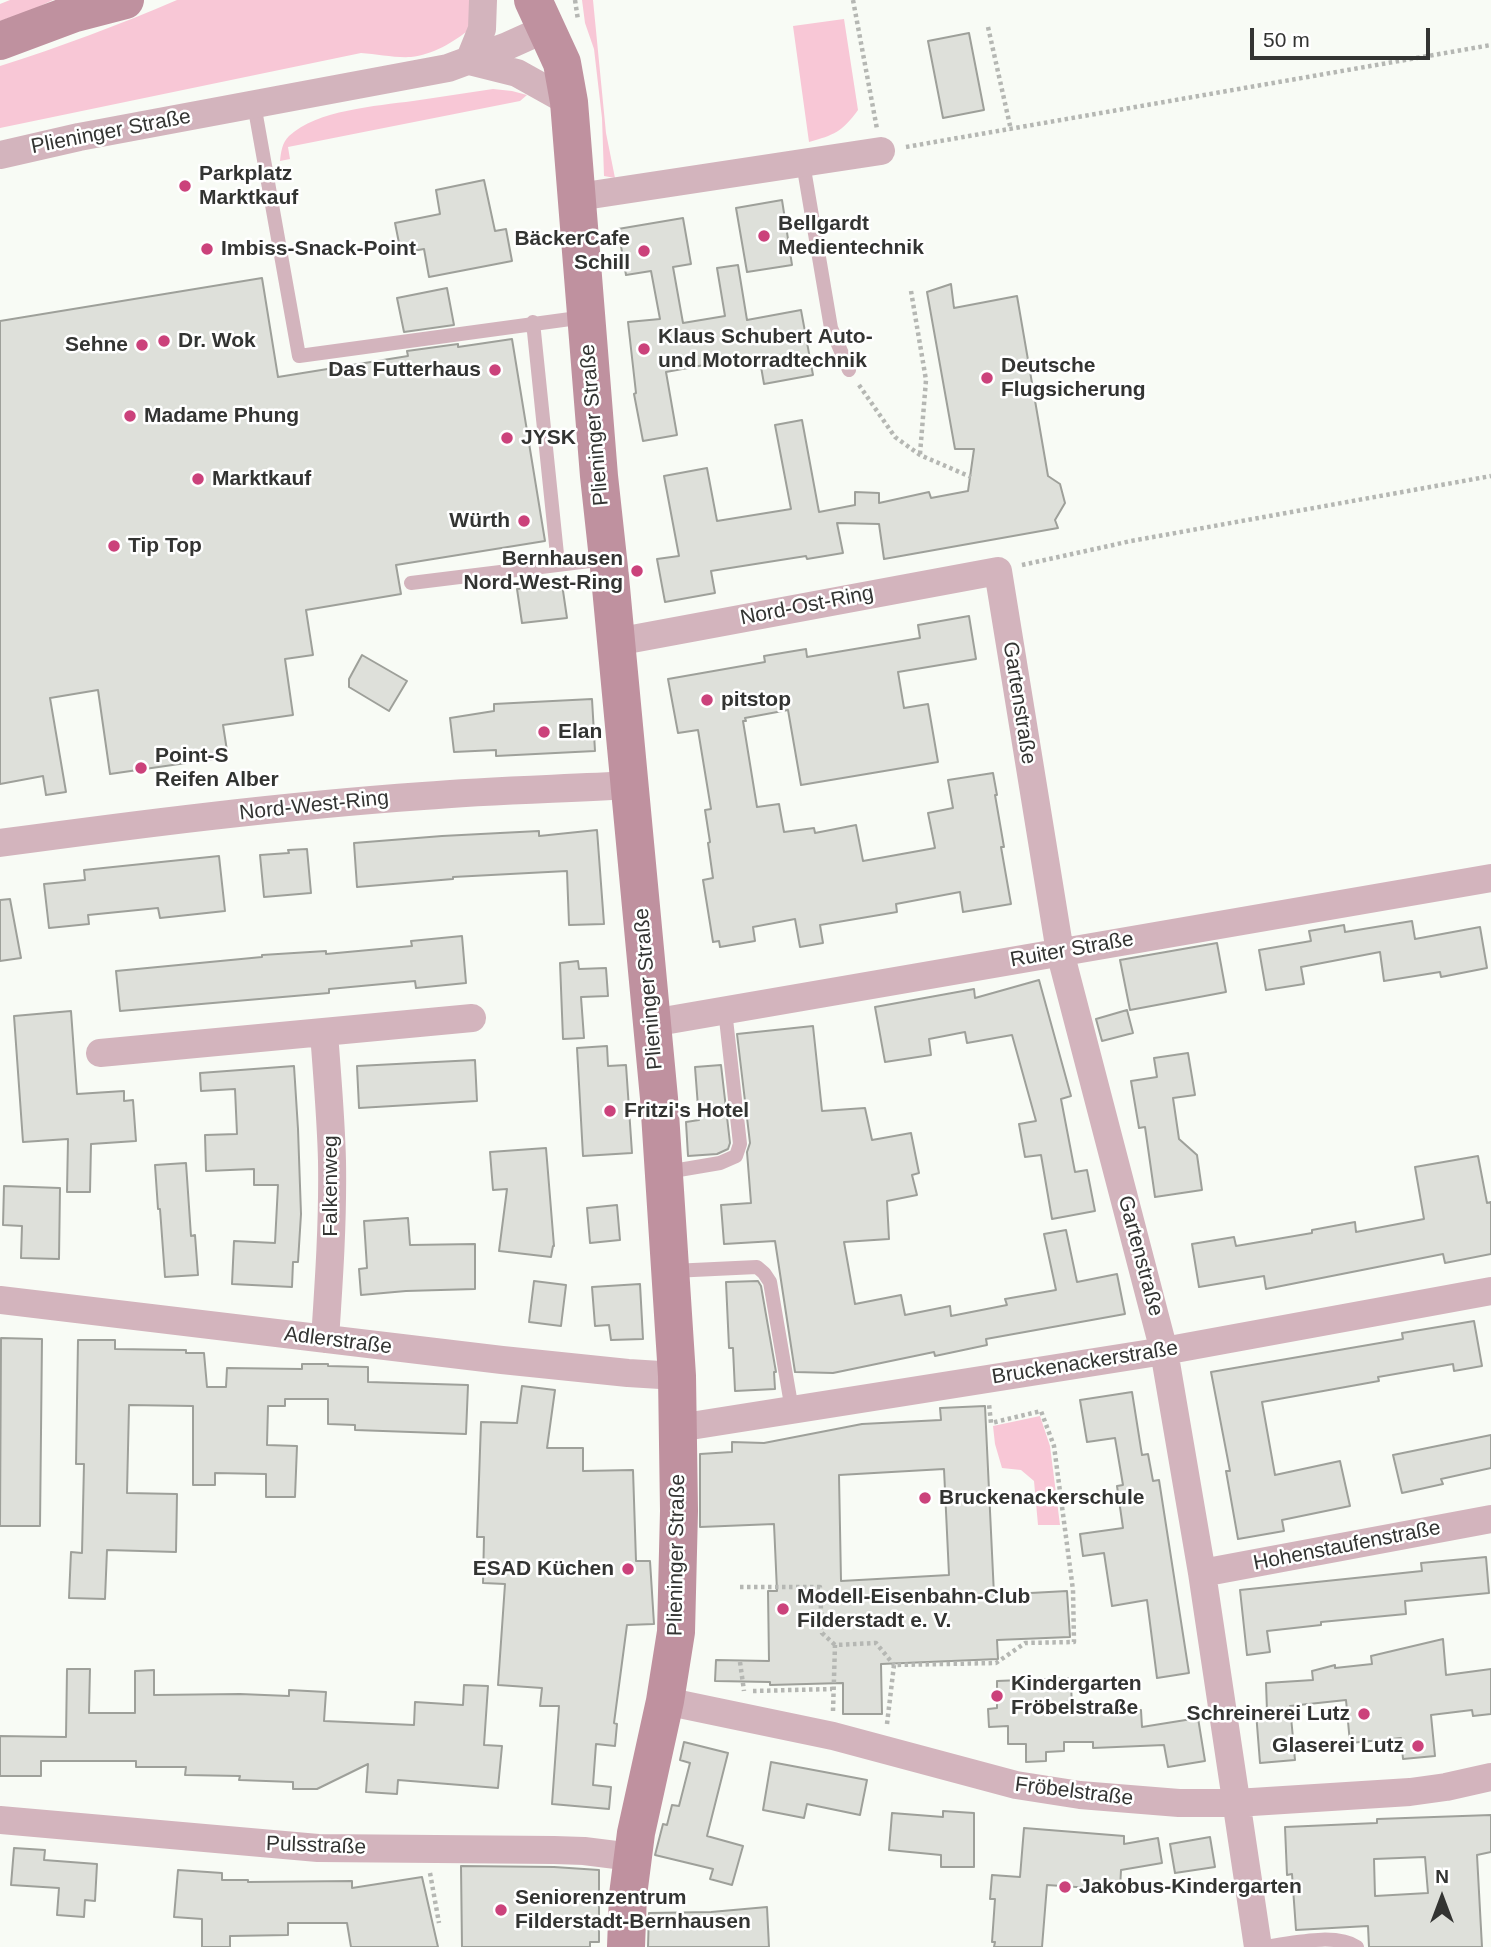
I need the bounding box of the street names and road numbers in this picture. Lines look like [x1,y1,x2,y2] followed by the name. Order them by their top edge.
[29,104,193,160] street label: Plieninger Straße
[575,343,615,507] street label: Plieninger Straße
[738,581,876,631] street label: Nord-Ost-Ring
[997,640,1041,766] street label: Gartenstraße
[238,786,390,826] street label: Nord-West-Ring
[629,907,669,1071] street label: Plieninger Straße
[1008,927,1136,973] street label: Ruiter Straße
[318,1135,344,1237] street label: Falkenweg
[1112,1193,1168,1319] street label: Gartenstraße
[283,1322,393,1360] street label: Adlerstraße
[990,1336,1180,1390] street label: Bruckenackerstraße
[663,1474,691,1636] street label: Plieninger Straße
[1251,1515,1443,1577] street label: Hohenstaufenstraße
[1013,1772,1135,1812] street label: Fröbelstraße
[265,1832,367,1860] street label: Pulsstraße

